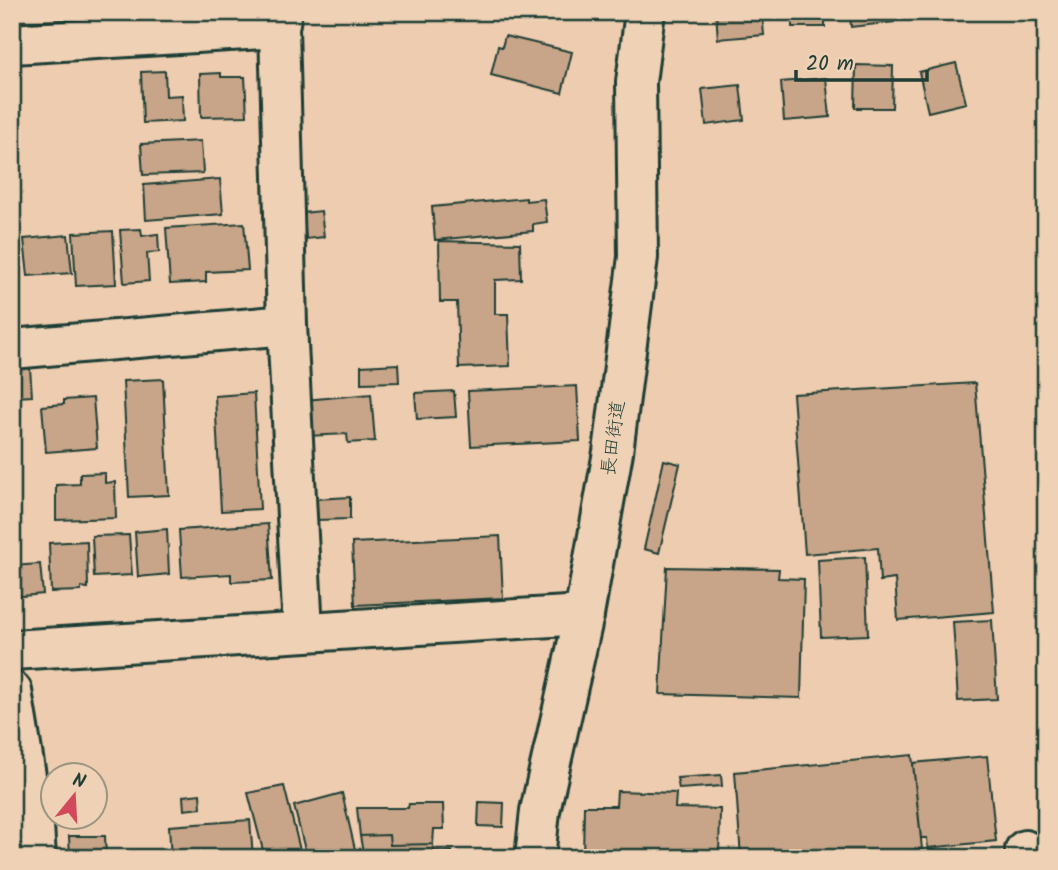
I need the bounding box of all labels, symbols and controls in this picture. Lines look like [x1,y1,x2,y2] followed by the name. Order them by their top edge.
[796,38,927,82] scale bar
[806,48,854,81] text: 20 m
[594,398,634,478] street label: 長田街道
[38,762,108,832] north arrow
[68,766,89,798] text: N

